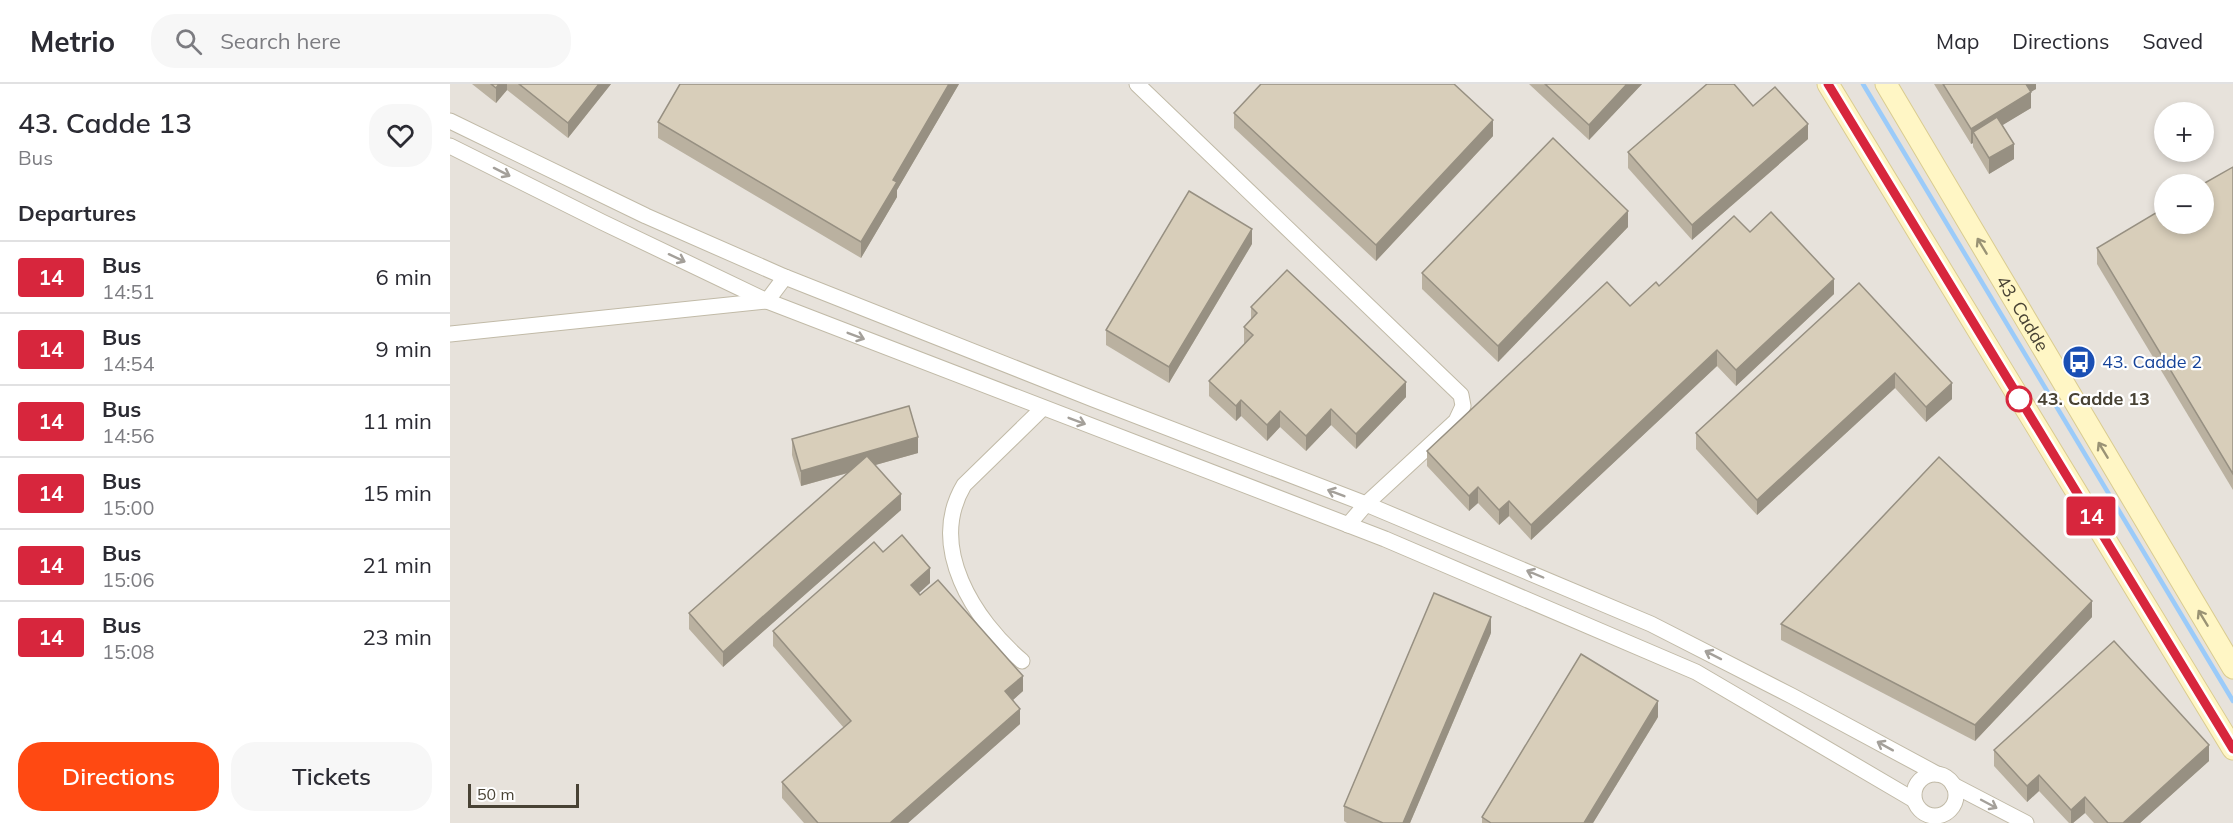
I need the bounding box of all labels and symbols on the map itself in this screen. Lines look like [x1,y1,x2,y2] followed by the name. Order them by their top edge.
[493,167,511,179] one-way arrow
[1976,238,1988,255] one-way arrow
[668,253,686,265] one-way arrow
[1991,271,2054,356] street label: 43. Cadde
[846,331,865,342] one-way arrow
[2061,344,2097,380] bus stop icon: 43. Cadde 2
[2102,350,2202,373] place label: 43. Cadde 2
[2006,386,2032,412] marker: 43. Cadde 13
[2037,387,2150,410] place label: 43. Cadde 13
[1067,417,1086,428] one-way arrow
[2097,442,2109,459] one-way arrow
[1327,487,1345,498] one-way arrow
[2064,496,2118,536] line badge: 14
[1527,568,1545,580] one-way arrow
[2197,610,2209,627] one-way arrow
[1705,649,1722,661] one-way arrow
[1877,740,1895,751] one-way arrow
[468,781,579,808] scale bar
[1980,799,1998,810] one-way arrow

